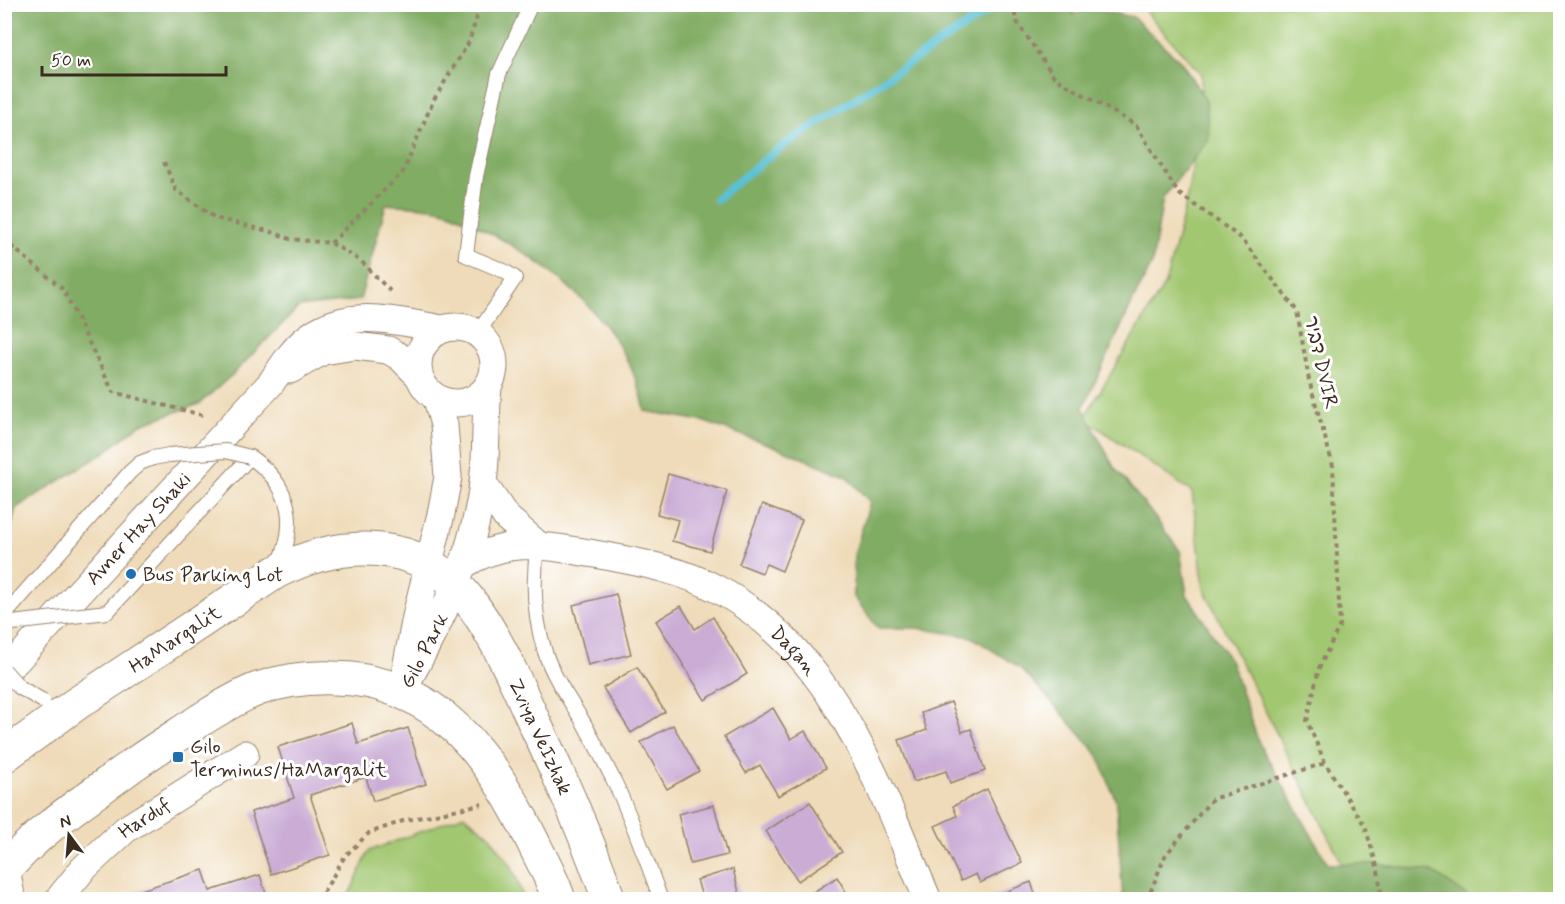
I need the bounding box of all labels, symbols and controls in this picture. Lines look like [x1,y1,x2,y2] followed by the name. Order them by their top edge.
[42,39,226,77] scale bar
[51,49,91,73] text: 50 m
[1297,313,1344,412] street label: דביר DVIR
[80,467,198,591] street label: Avner Hay Shaki
[143,562,283,589] place label: Bus Parking Lot
[124,567,138,581] marker: Bus Parking Lot
[124,600,227,680] street label: HaMargalit
[394,609,456,693] street label: Gilo Park
[764,620,823,682] street label: Dagan
[501,675,578,800] street label: Zviya VeIzhak
[190,734,387,784] place label: Gilo Terminus/HaMargalit
[171,750,185,764] marker: Gilo Terminus/HaMargalit
[113,792,176,845] street label: Harduf
[39,805,99,865] north arrow
[57,810,73,834] text: N

